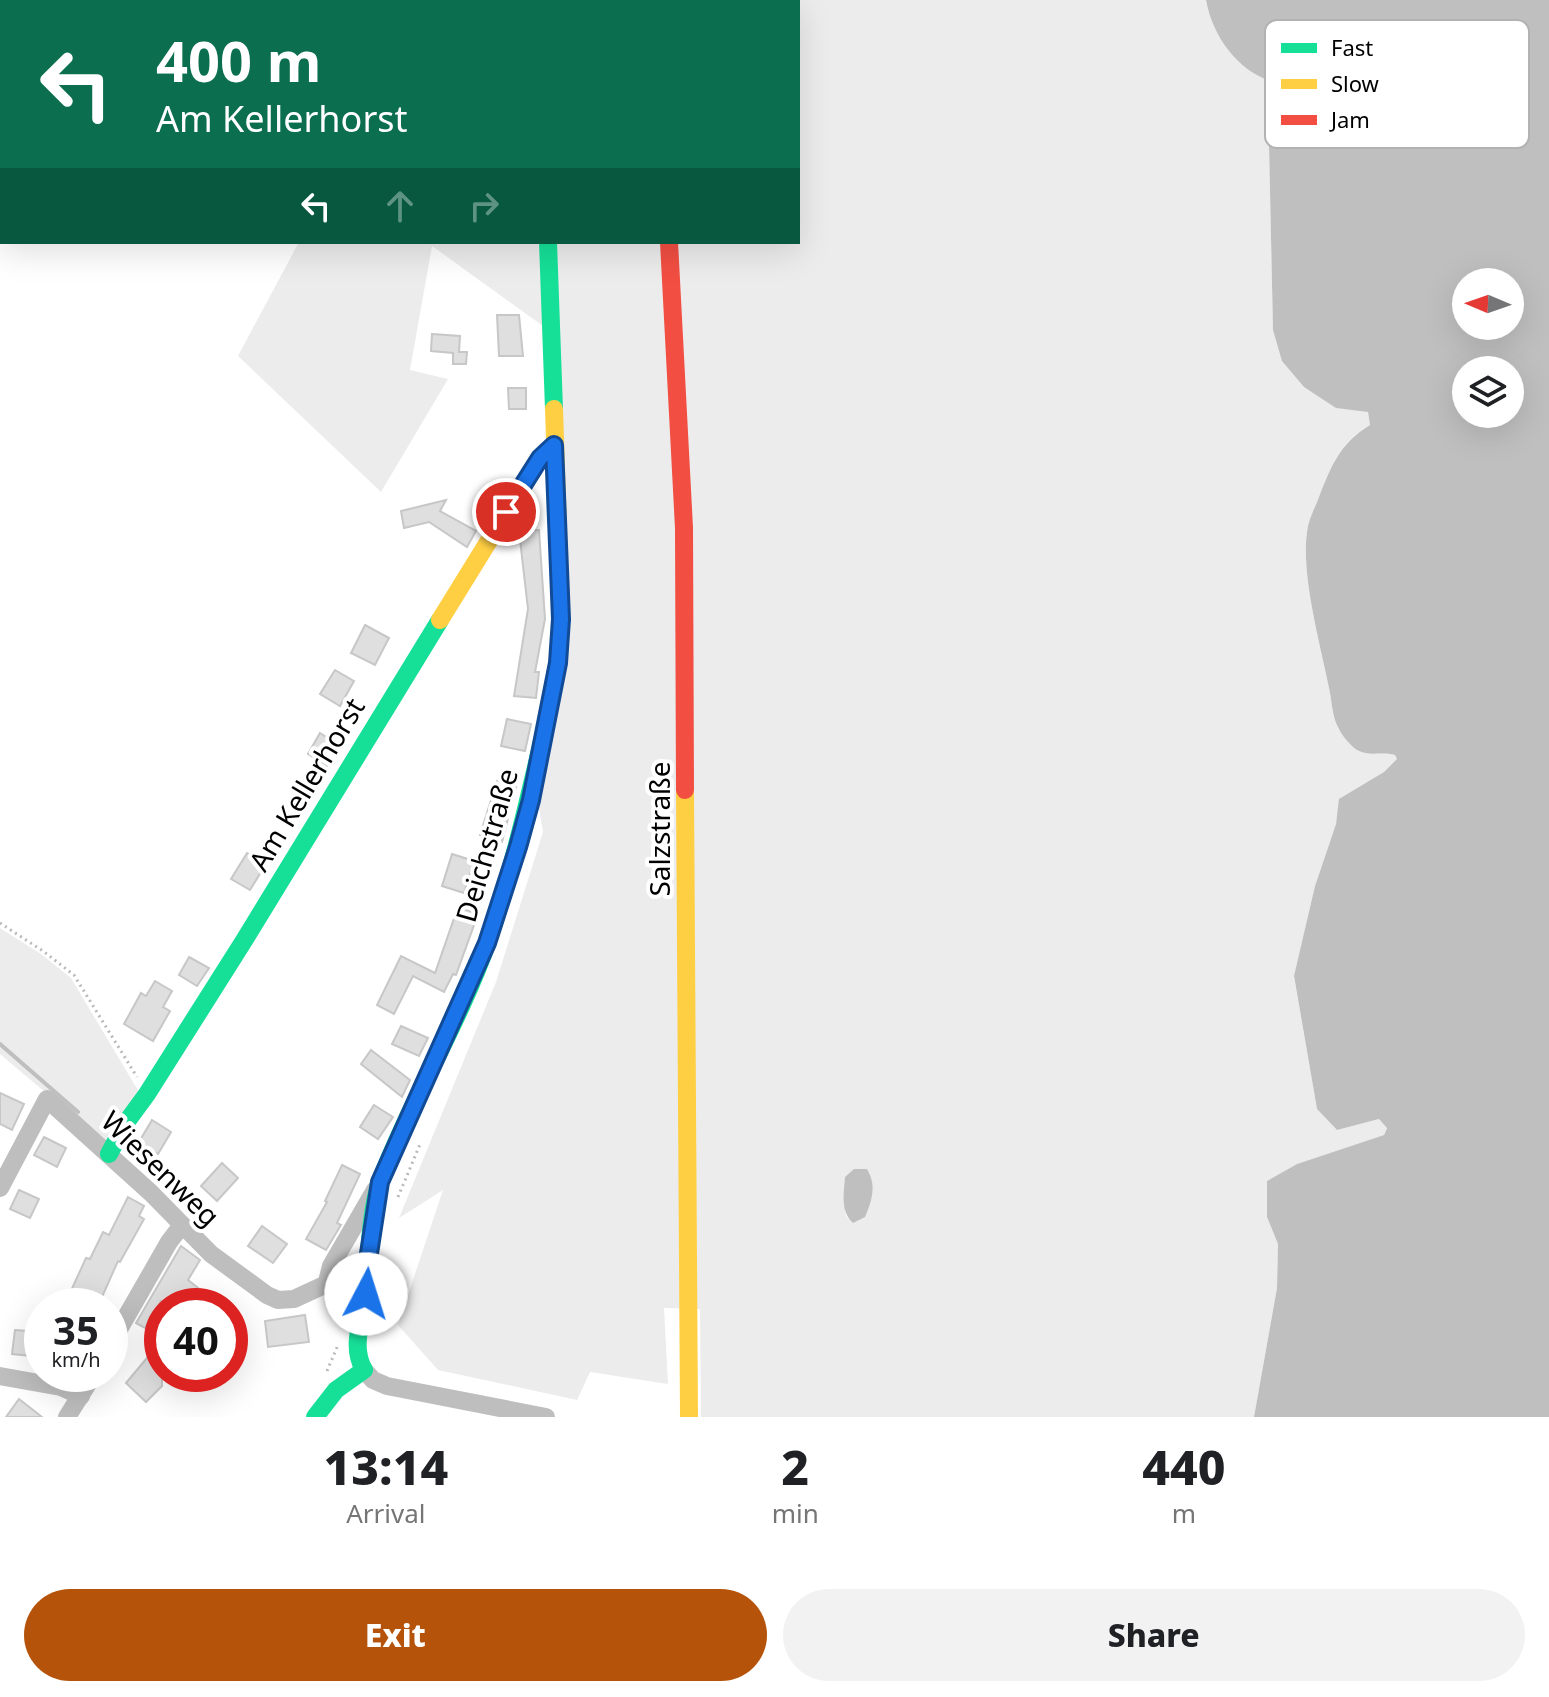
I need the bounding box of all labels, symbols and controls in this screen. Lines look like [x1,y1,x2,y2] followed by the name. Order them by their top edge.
[1265,20,1529,148] legend
[156,22,321,98] text: 400 m
[24,32,128,136] icon: left
[1331,32,1373,62] text: Fast
[1331,68,1380,98] text: Slow
[156,94,408,143] text: Am Kellerhorst
[1329,104,1370,134] text: Jam
[294,184,338,228] icon: left
[378,184,422,228] icon: ahead
[462,184,506,228] icon: right
[1452,268,1524,340] north arrow
[1452,268,1524,428] map controls
[1452,356,1524,428] button: layers
[472,478,540,546] pin
[484,490,528,534] icon: arrive
[239,690,373,878] street label: Am Kellerhorst
[640,761,678,897] street label: Salzstraße
[446,764,526,926] street label: Deichstraße
[94,1102,228,1234] street label: Wiesenweg
[324,1252,408,1336] position arrow
[144,1288,248,1392] speed limit sign: 40
[53,1302,99,1357] text: 35
[51,1346,101,1373] text: km/h
[324,1434,448,1499] text: 13:14
[781,1434,809,1499] text: 2
[1142,1434,1225,1499] text: 440
[346,1495,425,1531] text: Arrival
[772,1495,819,1531] text: min
[1172,1495,1196,1531] text: m
[24,1589,767,1681] button: Exit
[783,1589,1525,1681] button: Share

